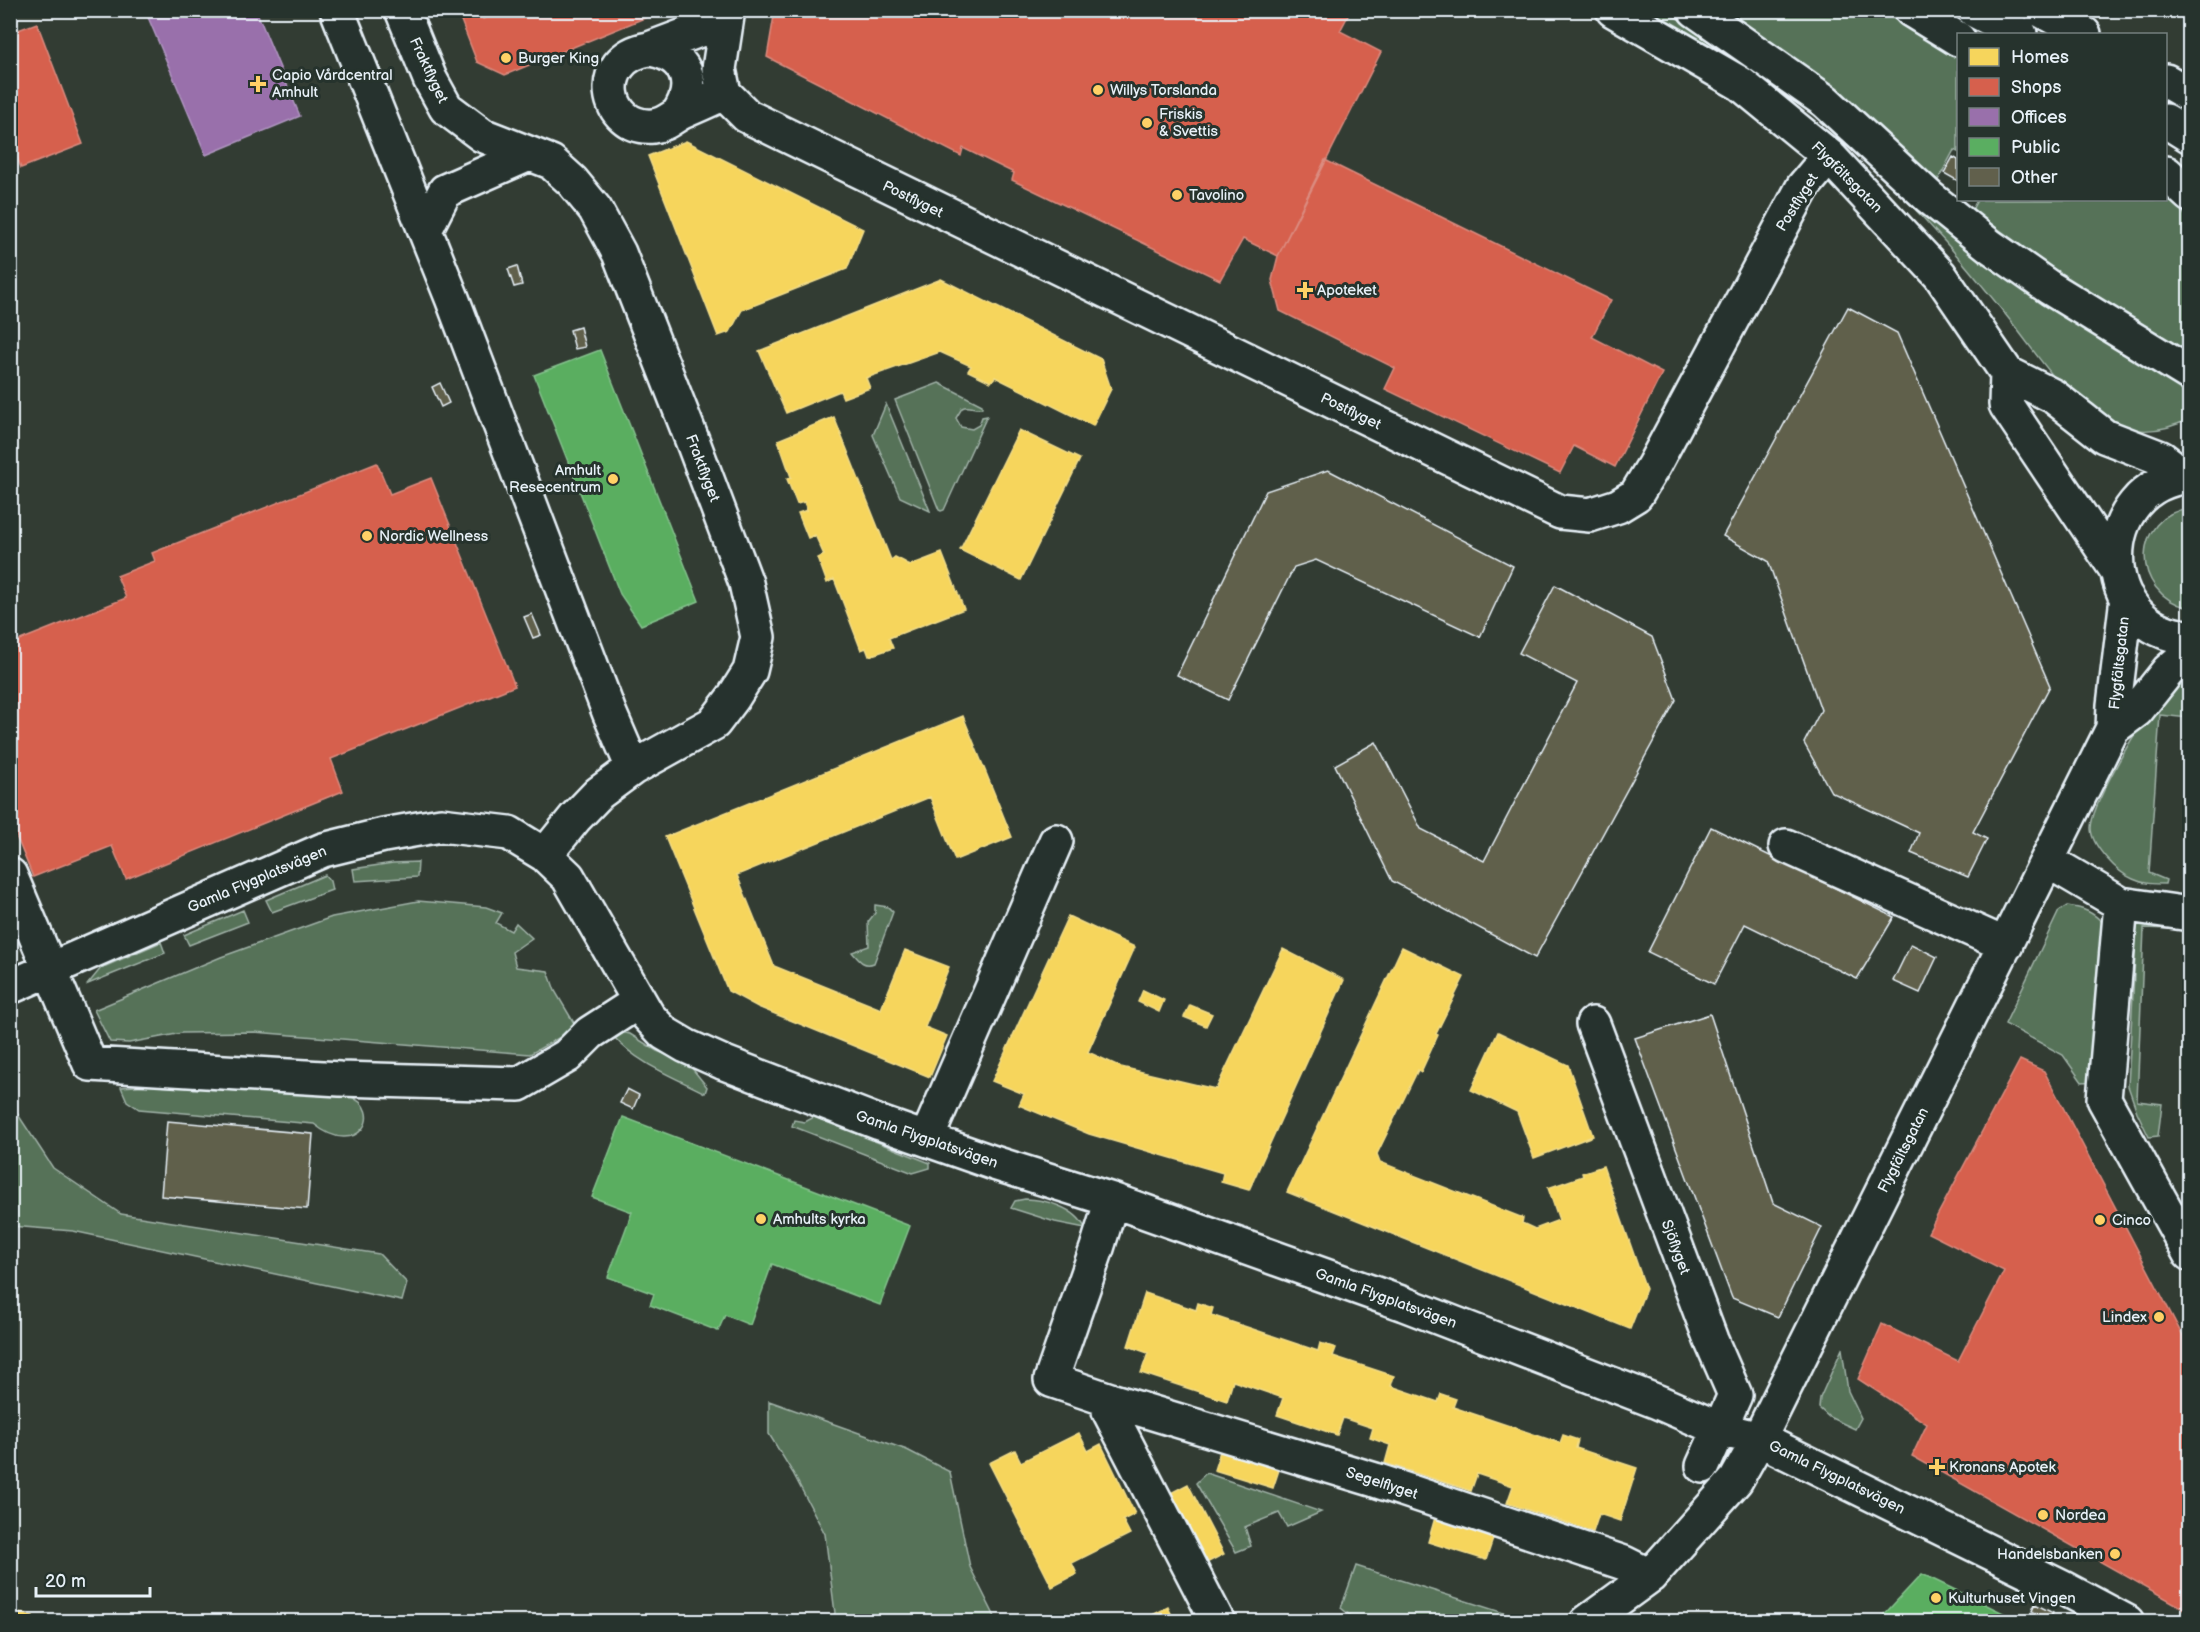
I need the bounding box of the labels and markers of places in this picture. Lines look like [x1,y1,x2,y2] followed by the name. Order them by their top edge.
[518,49,599,68] place label: Burger King
[499,51,513,65] marker: Burger King
[272,66,393,102] place label: Capio Vårdcentral Amhult
[249,75,267,93] marker: Capio Vårdcentral Amhult
[1110,81,1217,100] place label: Willys Torslanda
[1091,83,1105,97] marker: Willys Torslanda
[1159,105,1218,141] place label: Friskis & Svettis
[1140,116,1154,130] marker: Friskis & Svettis
[1189,186,1244,205] place label: Tavolino
[1170,188,1184,202] marker: Tavolino
[1317,281,1377,300] place label: Apoteket
[1298,283,1312,297] marker: Apoteket
[509,461,601,497] place label: Amhult Resecentrum
[606,472,620,486] marker: Amhult Resecentrum
[379,527,489,546] place label: Nordic Wellness
[360,529,374,543] marker: Nordic Wellness
[773,1210,866,1229] place label: Amhults kyrka
[2112,1211,2151,1230] place label: Cinco
[754,1212,768,1226] marker: Amhults kyrka
[2093,1213,2107,1227] marker: Cinco
[2102,1308,2147,1327] place label: Lindex
[2152,1310,2166,1324] marker: Lindex
[1949,1458,2056,1477] place label: Kronans Apotek
[1930,1460,1944,1474] marker: Kronans Apotek
[2055,1506,2106,1525] place label: Nordea
[2036,1508,2050,1522] marker: Nordea
[1997,1545,2103,1564] place label: Handelsbanken
[2108,1547,2122,1561] marker: Handelsbanken
[1948,1589,2076,1608] place label: Kulturhuset Vingen
[1929,1591,1943,1605] marker: Kulturhuset Vingen

